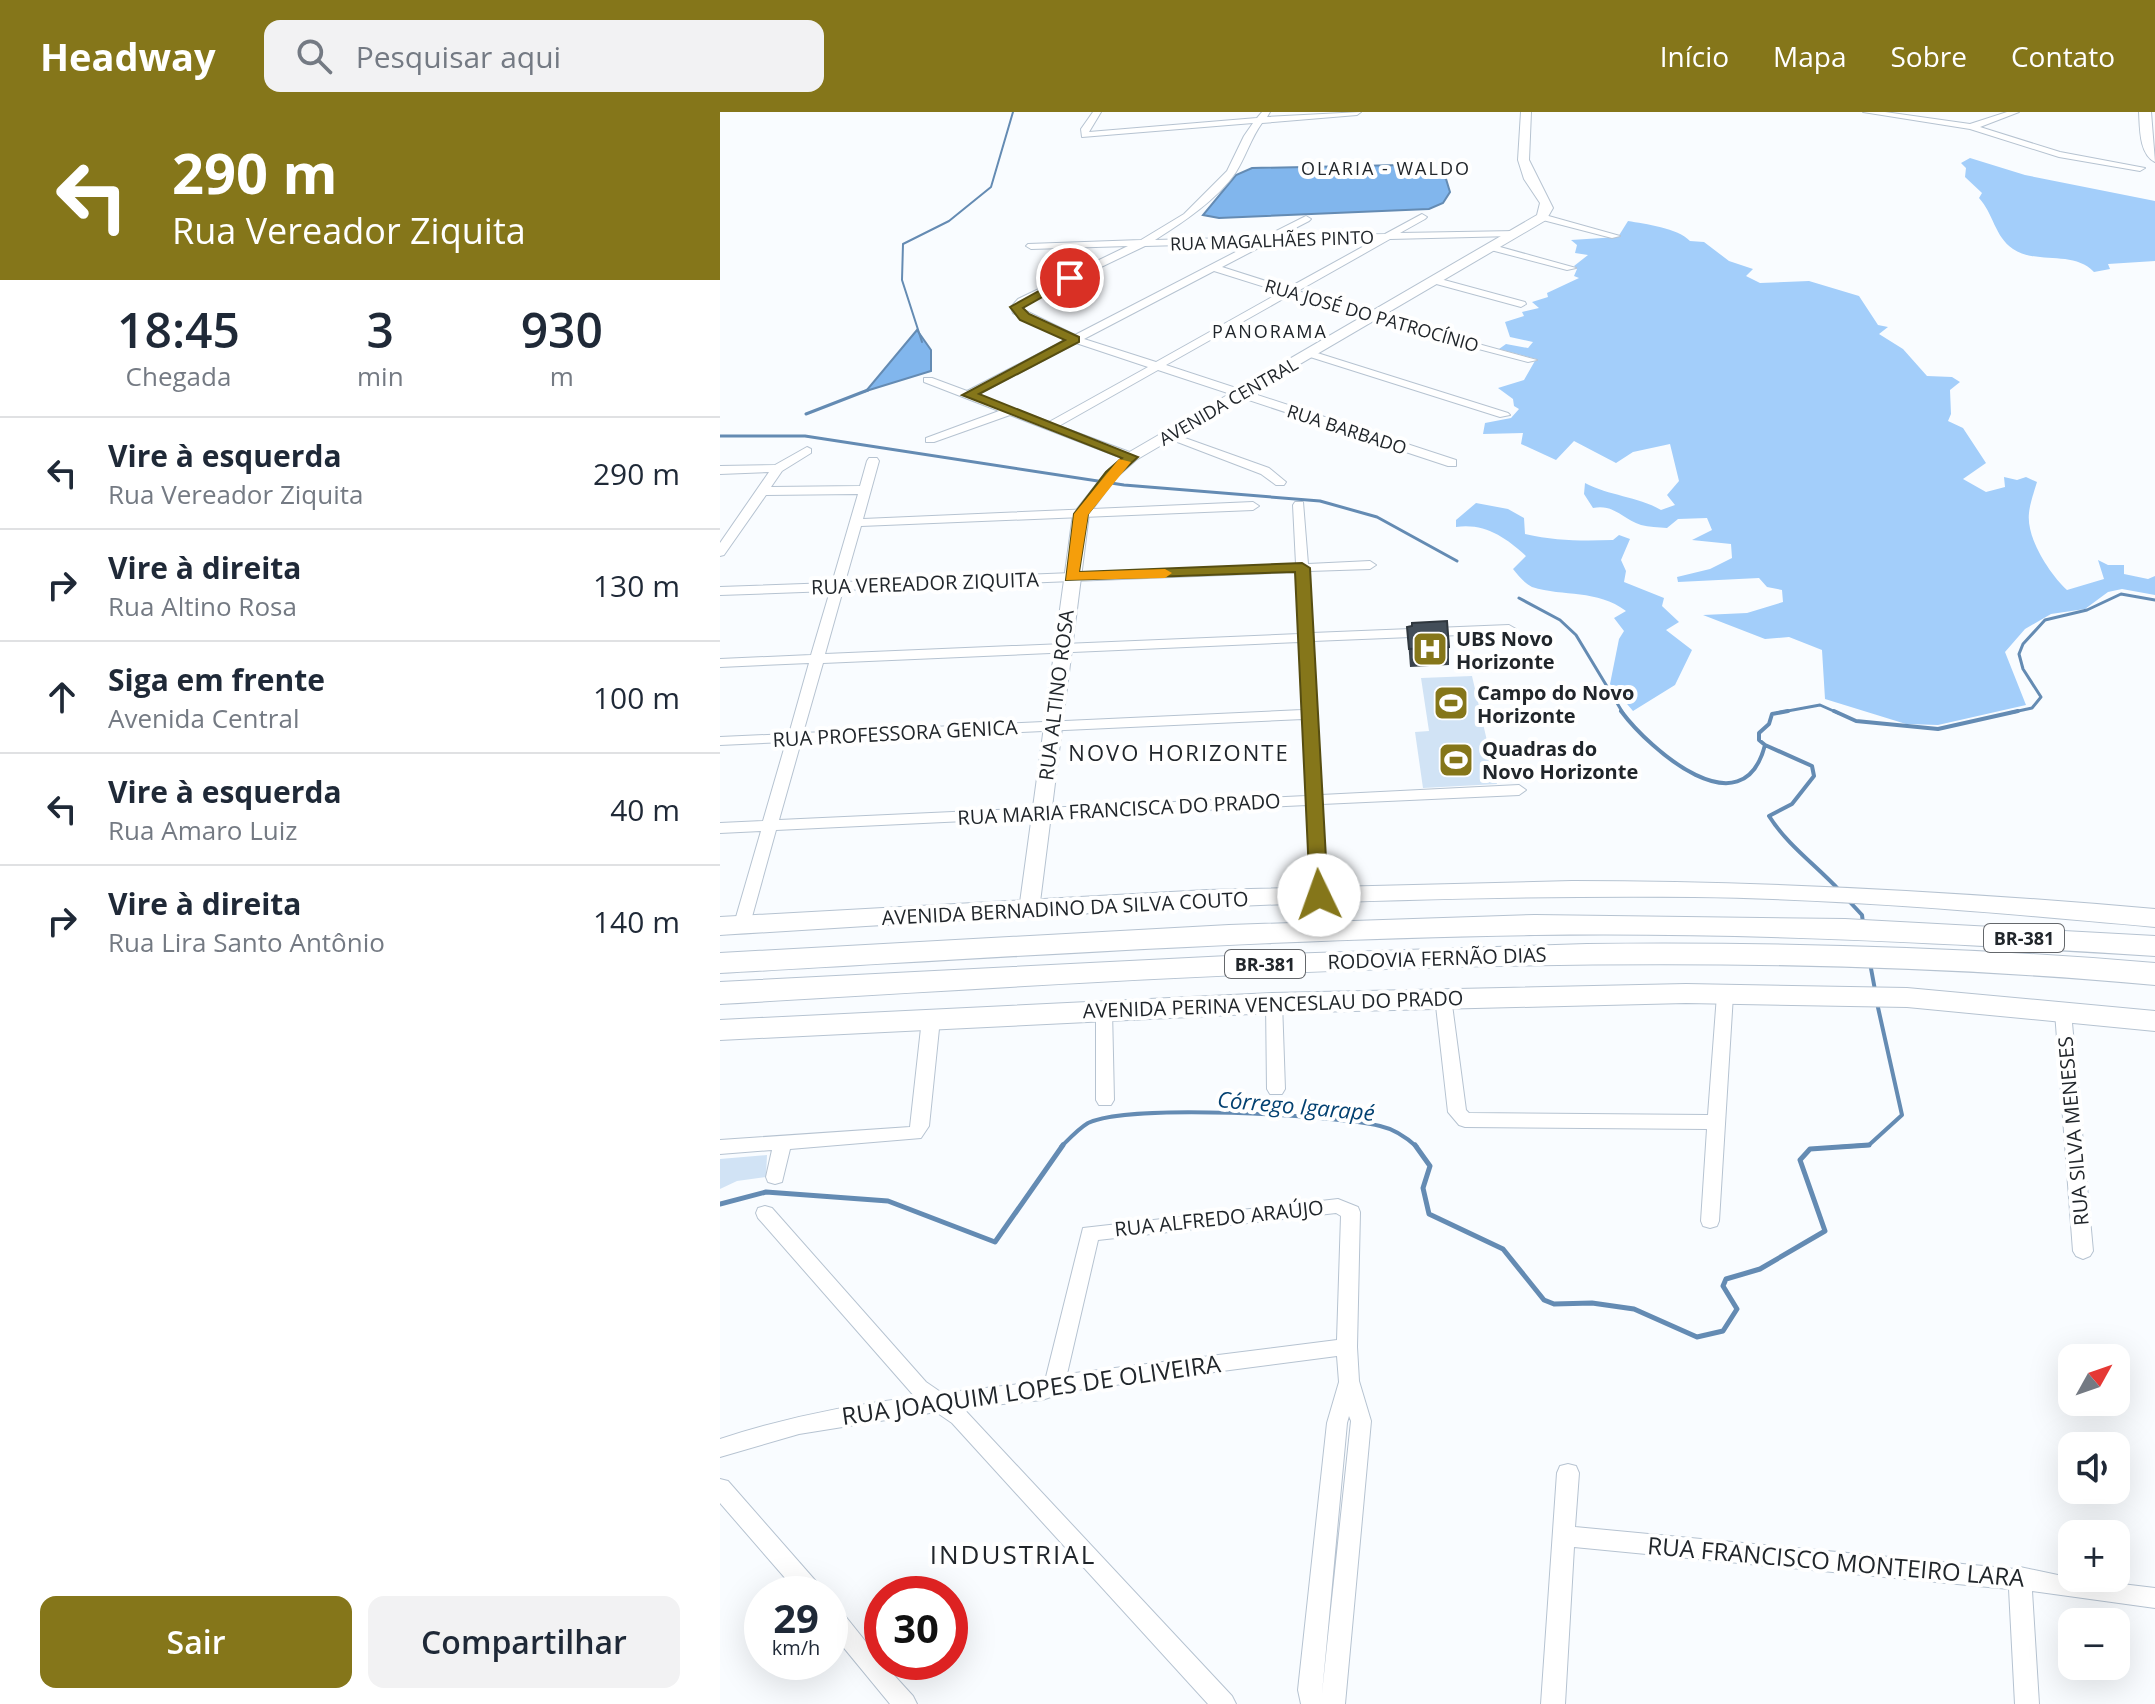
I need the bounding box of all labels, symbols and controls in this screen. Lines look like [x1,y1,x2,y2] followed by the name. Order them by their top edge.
[264,20,824,92] search box
[40,30,216,82] text: Headway
[292,34,336,78] icon: search
[356,36,561,77] text: Pesquisar aqui
[1660,37,1729,75] text: Início
[1773,37,1846,75] text: Mapa
[1890,37,1967,75] text: Sobre
[2011,37,2115,75] text: Contato
[172,134,338,210] text: 290 m
[40,144,144,248] icon: left
[1301,156,1471,180] district label: OLARIA - WALDO
[172,206,526,255] text: Rua Vereador Ziquita
[1170,224,1374,256] street label: RUA MAGALHÃES PINTO
[1036,244,1104,312] pin
[1048,256,1092,300] icon: arrive
[1262,273,1482,357] street label: RUA JOSÉ DO PATROCÍNIO
[117,297,240,362] text: 18:45
[367,297,394,362] text: 3
[521,297,603,362] text: 930
[1212,319,1328,343] district label: PANORAMA
[1154,351,1302,451] street label: AVENIDA CENTRAL
[126,358,231,394] text: Chegada
[357,358,404,394] text: min
[550,358,574,394] text: m
[1284,398,1410,460] street label: RUA BARBADO
[108,435,342,476] text: Vire à esquerda
[40,451,84,495] icon: left
[593,453,680,494] text: 290 m
[108,476,363,512] text: Rua Vereador Ziquita
[108,547,302,588] text: Vire à direita
[40,563,84,607] icon: right
[593,565,680,606] text: 130 m
[811,566,1040,600] street label: RUA VEREADOR ZIQUITA
[108,588,297,624] text: Rua Altino Rosa
[1032,608,1080,782] street label: RUA ALTINO ROSA
[1456,625,1555,675] place label: UBS Novo Horizonte
[1411,630,1449,668] hospital icon: UBS Novo Horizonte
[108,659,325,700] text: Siga em frente
[40,675,84,719] icon: ahead
[593,677,680,718] text: 100 m
[1477,679,1634,729] place label: Campo do Novo Horizonte
[1432,684,1470,722] sports icon: Campo do Novo Horizonte
[108,700,299,736] text: Avenida Central
[772,713,1019,753] street label: RUA PROFESSORA GENICA
[1482,735,1638,785] place label: Quadras do Novo Horizonte
[1068,737,1290,767] district label: NOVO HORIZONTE
[1437,741,1475,779] sports icon: Quadras do Novo Horizonte
[108,771,342,812] text: Vire à esquerda
[40,787,84,831] icon: left
[957,787,1281,831] street label: RUA MARIA FRANCISCA DO PRADO
[610,789,680,830] text: 40 m
[108,812,297,848] text: Rua Amaro Luiz
[1277,853,1361,937] position arrow
[108,883,302,924] text: Vire à direita
[881,885,1249,931] street label: AVENIDA BERNADINO DA SILVA COUTO
[40,899,84,943] icon: right
[593,901,680,942] text: 140 m
[108,924,385,960] text: Rua Lira Santo Antônio
[1984,924,2064,952] road number: BR-381
[1327,941,1547,975] street label: RODOVIA FERNÃO DIAS
[1225,950,1305,978] road number: BR-381
[1082,984,1464,1024] street label: AVENIDA PERINA VENCESLAU DO PRADO
[2051,1035,2095,1227] street label: RUA SILVA MENESES
[1216,1083,1376,1127] water label: Córrego Igarapé
[1113,1194,1325,1242] street label: RUA ALFREDO ARAÚJO
[2058,1344,2130,1416] north arrow
[2058,1344,2130,1680] map controls
[839,1346,1223,1432] street label: RUA JOAQUIM LOPES DE OLIVEIRA
[2058,1432,2130,1504] button: sound
[2058,1520,2130,1592] button: +
[1646,1528,2027,1594] street label: RUA FRANCISCO MONTEIRO LARA
[930,1536,1096,1572] district label: INDUSTRIAL
[864,1576,968,1680] speed limit sign: 30
[773,1590,819,1645] text: 29
[40,1596,352,1688] button: Sair
[368,1596,680,1688] button: Compartilhar
[2058,1608,2130,1680] button: −
[772,1634,820,1661] text: km/h

